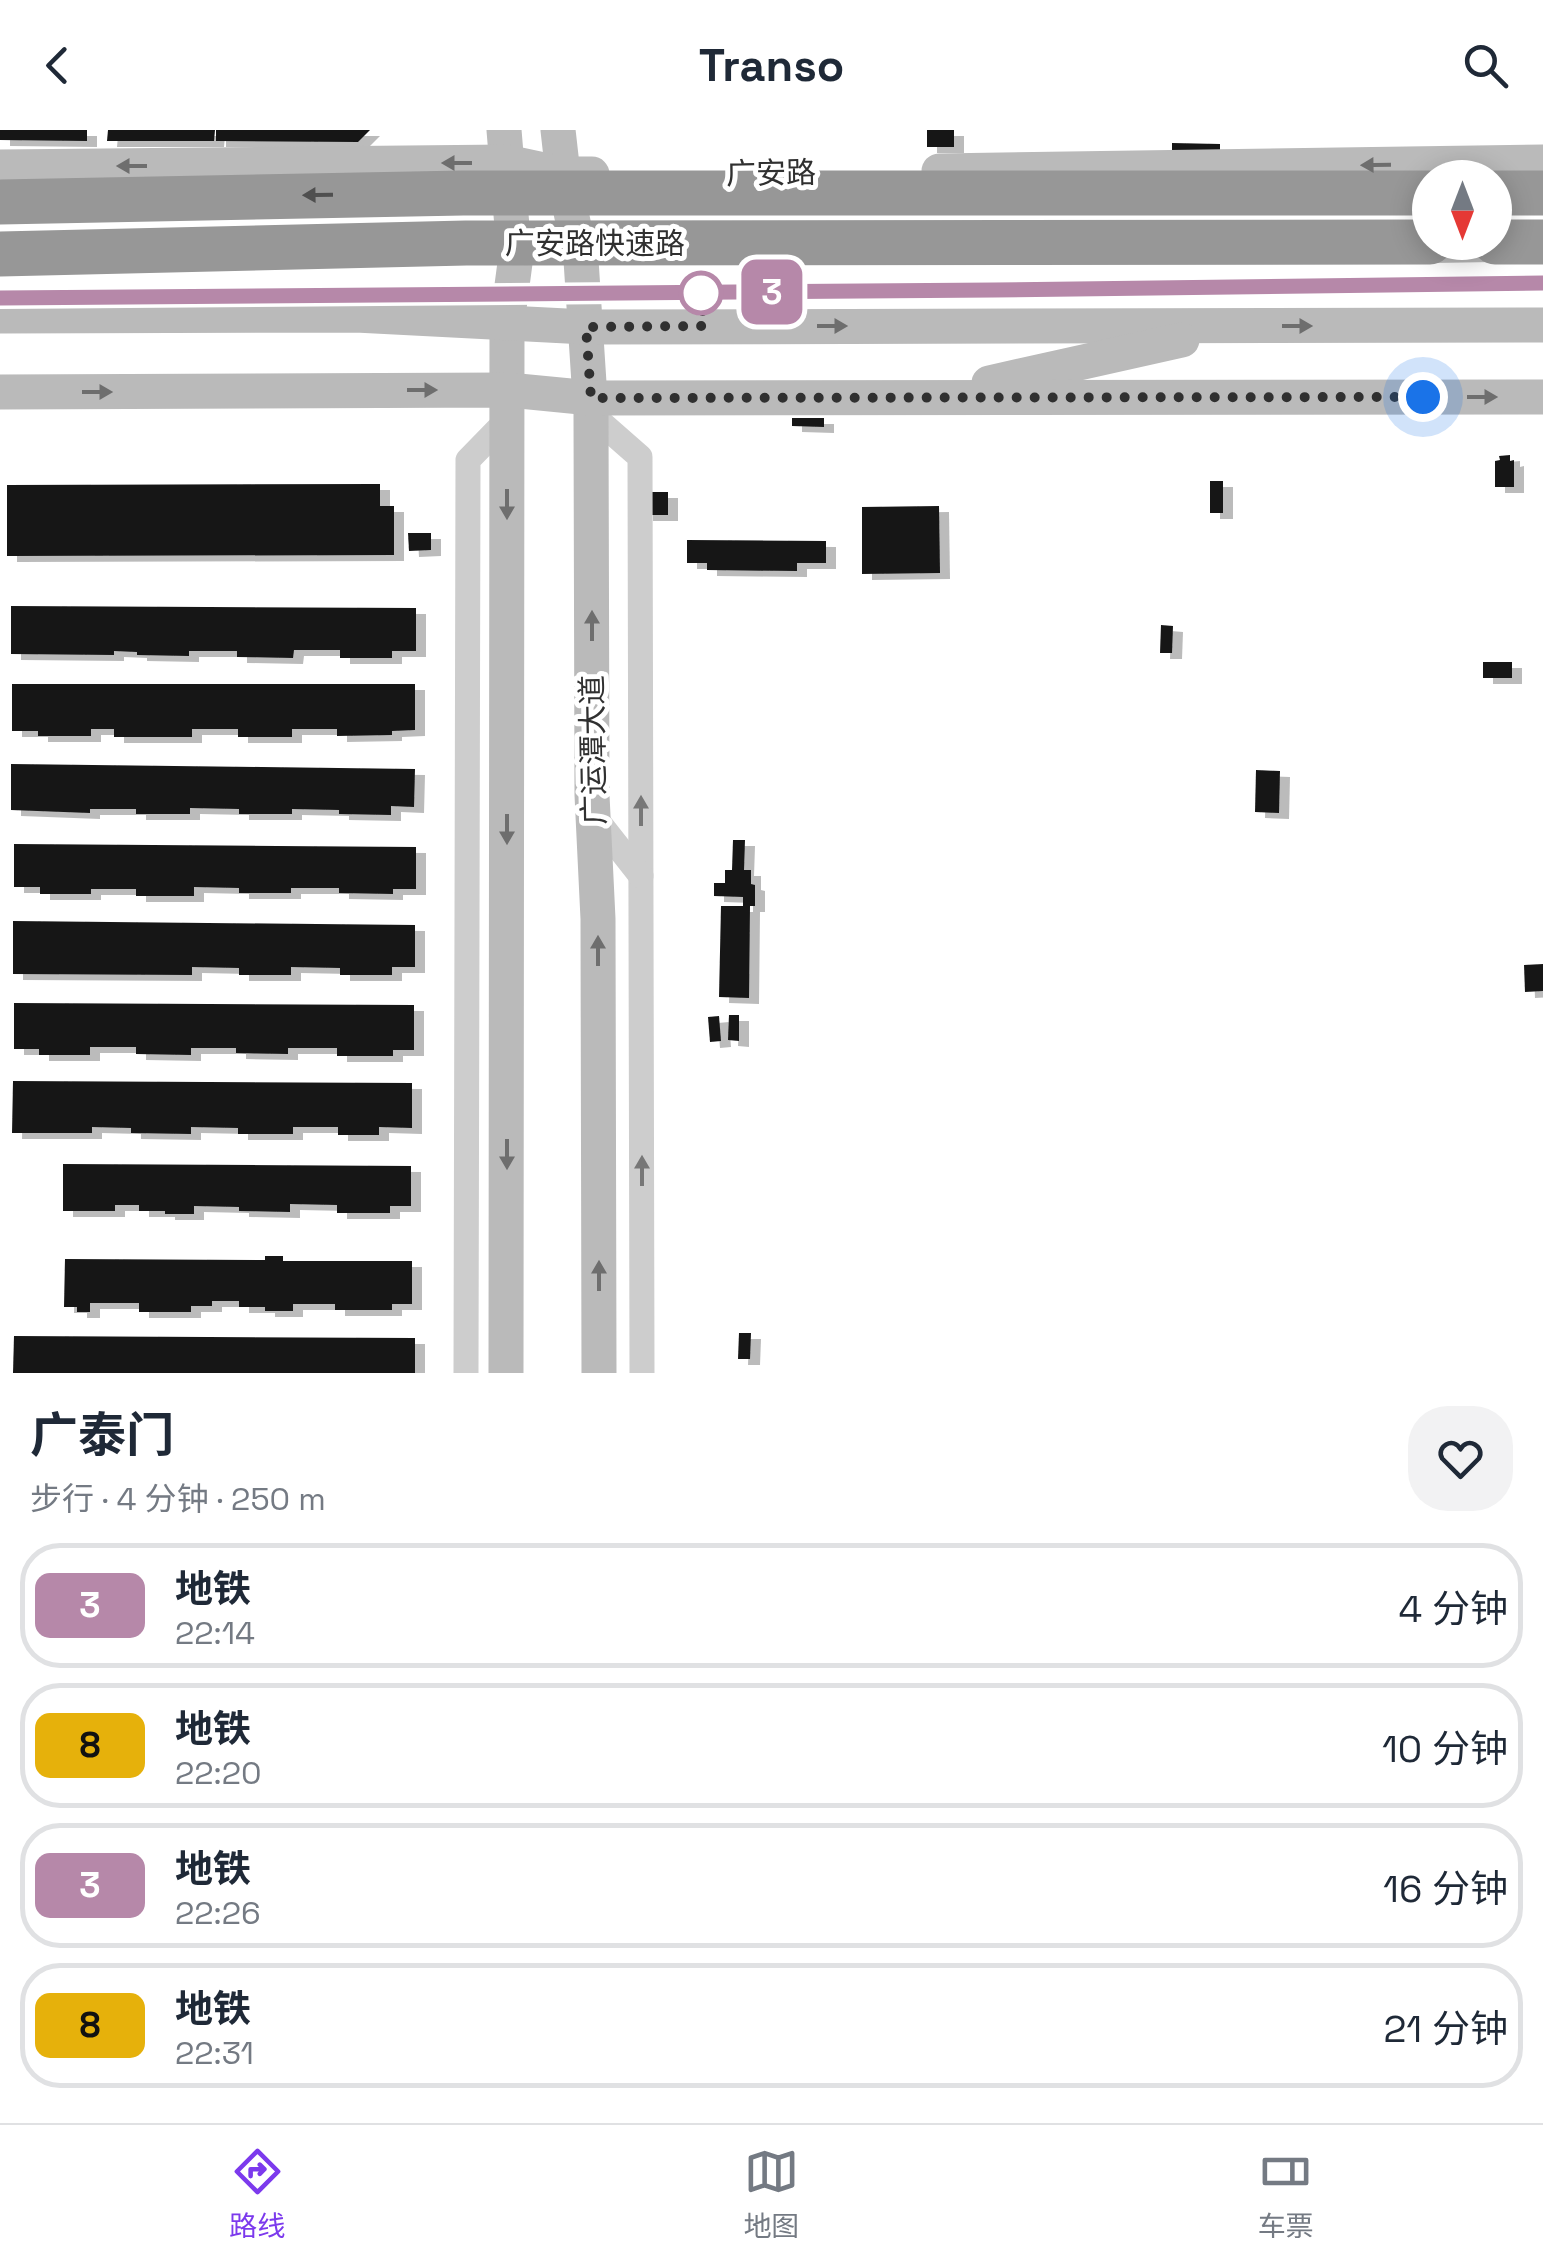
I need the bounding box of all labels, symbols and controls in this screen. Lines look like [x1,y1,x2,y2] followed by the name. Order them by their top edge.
[699,37,844,94] text: Transo
[30,38,85,93] icon: back
[1458,38,1513,93] icon: search
[726,153,816,193] street label: 广安路
[440,155,472,171] one-way arrow
[1359,157,1391,173] one-way arrow
[115,158,147,174] one-way arrow
[1412,160,1512,260] north arrow
[1412,160,1512,260] map controls
[301,188,333,204] one-way arrow
[505,224,685,263] street label: 广安路快速路
[740,260,804,324] line badge: 3
[761,270,783,314] text: 3
[680,272,722,314] unlabelled marker
[817,318,849,334] one-way arrow
[1282,318,1314,334] one-way arrow
[1398,372,1448,422] your location
[407,382,439,398] one-way arrow
[82,384,114,400] one-way arrow
[1467,389,1499,405] one-way arrow
[499,489,515,521] one-way arrow
[584,609,600,641] one-way arrow
[572,675,614,825] street label: 广运潭大道
[633,794,649,826] one-way arrow
[499,814,515,846] one-way arrow
[590,934,606,966] one-way arrow
[499,1139,515,1171] one-way arrow
[634,1154,650,1186] one-way arrow
[591,1259,607,1291] one-way arrow
[30,1405,174,1466] text: 广泰门
[1408,1406,1513,1511] button: heart
[30,1479,326,1519] text: 步行 · 4 分钟 · 250 m
[175,1565,251,1613] text: 地铁
[79,1583,101,1627] text: 3
[1398,1585,1508,1633] text: 4 分钟
[175,1613,255,1653] text: 22:14
[175,1705,251,1753] text: 地铁
[79,1723,101,1767] text: 8
[1382,1725,1508,1773] text: 10 分钟
[175,1753,262,1793] text: 22:20
[175,1845,251,1893] text: 地铁
[79,1863,101,1907] text: 3
[1383,1865,1508,1913] text: 16 分钟
[175,1893,261,1933] text: 22:26
[175,1985,251,2033] text: 地铁
[79,2003,101,2047] text: 8
[1383,2005,1508,2053] text: 21 分钟
[175,2033,254,2073] text: 22:31
[229,2144,285,2244] tab: 路线
[743,2144,800,2244] tab: 地图
[1258,2144,1314,2244] tab: 车票

